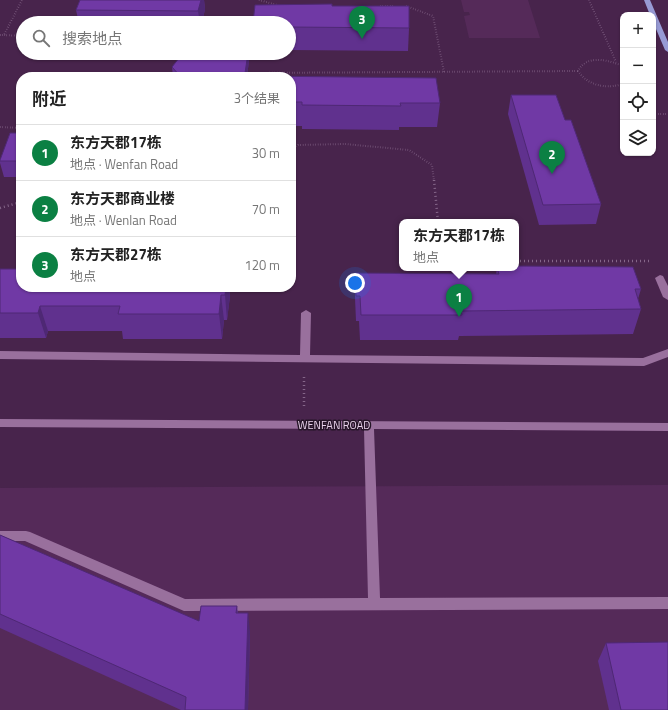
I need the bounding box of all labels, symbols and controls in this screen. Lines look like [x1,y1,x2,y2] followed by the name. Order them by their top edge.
[349,6,375,39] pin: 3
[620,12,656,156] map controls
[620,12,656,48] button: +
[16,16,296,60] search box
[30,27,52,49] icon: search
[62,27,122,50] text: 搜索地点
[620,48,656,84] button: −
[620,84,656,120] button: locate
[32,86,66,112] text: 附近
[234,88,280,108] text: 3个结果
[620,120,656,156] button: layers
[70,131,162,154] text: 东方天郡17栋
[539,141,565,174] pin: 2
[41,143,49,163] text: 1
[252,143,280,163] text: 30 m
[70,154,178,174] text: 地点 · Wenfan Road
[70,187,175,210] text: 东方天郡商业楼
[41,199,49,219] text: 2
[252,199,280,219] text: 70 m
[70,210,177,230] text: 地点 · Wenlan Road
[399,219,519,271] popup
[413,224,505,247] text: 东方天郡17栋
[70,243,162,266] text: 东方天郡27栋
[413,247,439,267] text: 地点
[41,255,49,275] text: 3
[244,255,280,275] text: 120 m
[70,266,96,286] text: 地点
[345,273,365,293] your location
[446,284,472,317] pin: 1
[298,417,370,433] street label: WENFAN ROAD

